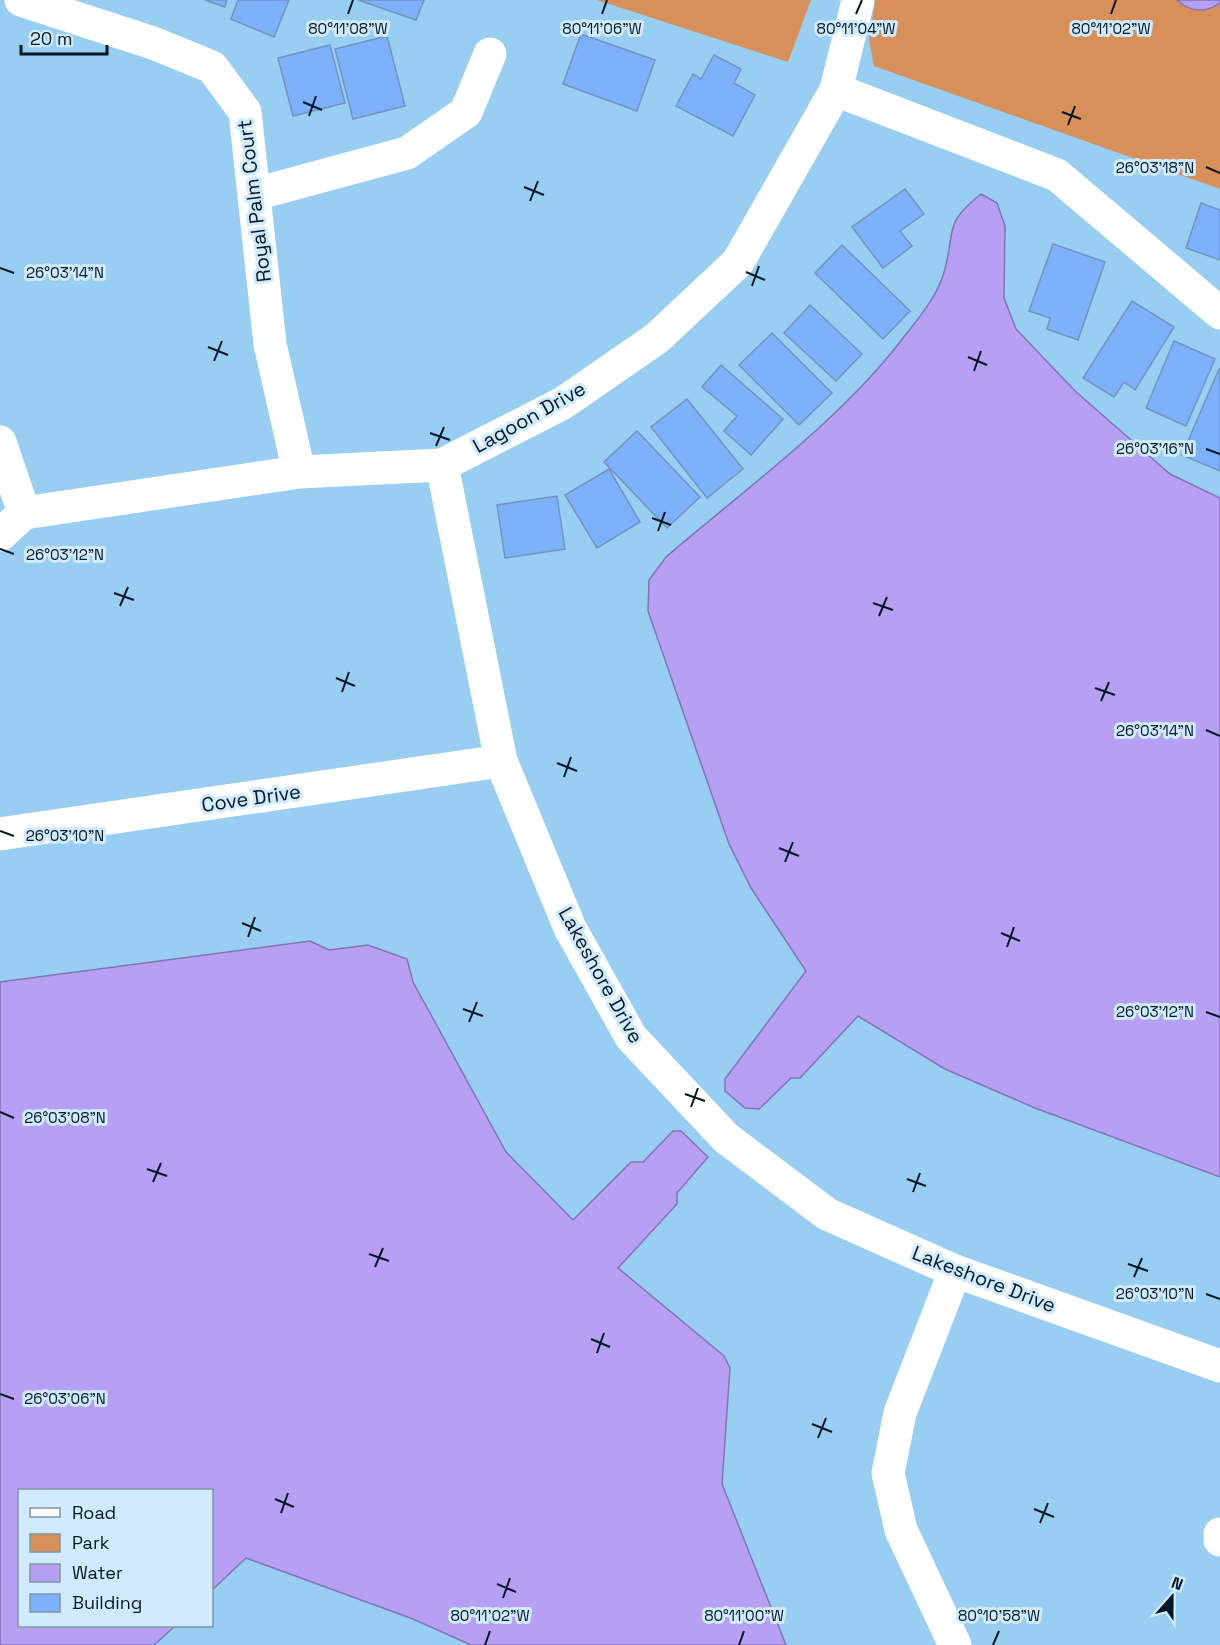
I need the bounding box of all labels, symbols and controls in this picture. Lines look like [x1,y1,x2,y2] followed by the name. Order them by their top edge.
[21,18,106,56] scale bar
[308,19,388,38] text: 80°11'08"W
[562,19,642,38] text: 80°11'06"W
[817,19,895,38] text: 80°11'04"W
[1071,19,1151,38] text: 80°11'02"W
[30,27,73,50] text: 20 m
[231,118,277,284] street label: Royal Palm Court
[1116,158,1194,177] text: 26°03'18"N
[26,263,104,282] text: 26°03'14"N
[468,375,590,459] street label: Lagoon Drive
[1116,439,1194,458] text: 26°03'16"N
[26,545,104,564] text: 26°03'12"N
[1116,721,1194,740] text: 26°03'14"N
[200,778,302,818] street label: Cove Drive
[26,826,104,845] text: 26°03'10"N
[553,902,649,1048] street label: Lakeshore Drive
[1116,1002,1194,1021] text: 26°03'12"N
[24,1108,106,1127] text: 26°03'08"N
[909,1240,1059,1318] street label: Lakeshore Drive
[1116,1284,1194,1303] text: 26°03'10"N
[24,1389,106,1408] text: 26°03'06"N
[18,1489,213,1627] legend
[72,1501,116,1524] text: Road
[72,1531,110,1554] text: Park
[72,1561,123,1584] text: Water
[1142,1567,1202,1627] north arrow
[1168,1572,1186,1595] text: N
[72,1591,142,1614] text: Building
[450,1606,530,1625] text: 80°11'02"W
[704,1606,784,1625] text: 80°11'00"W
[958,1606,1040,1625] text: 80°10'58"W

